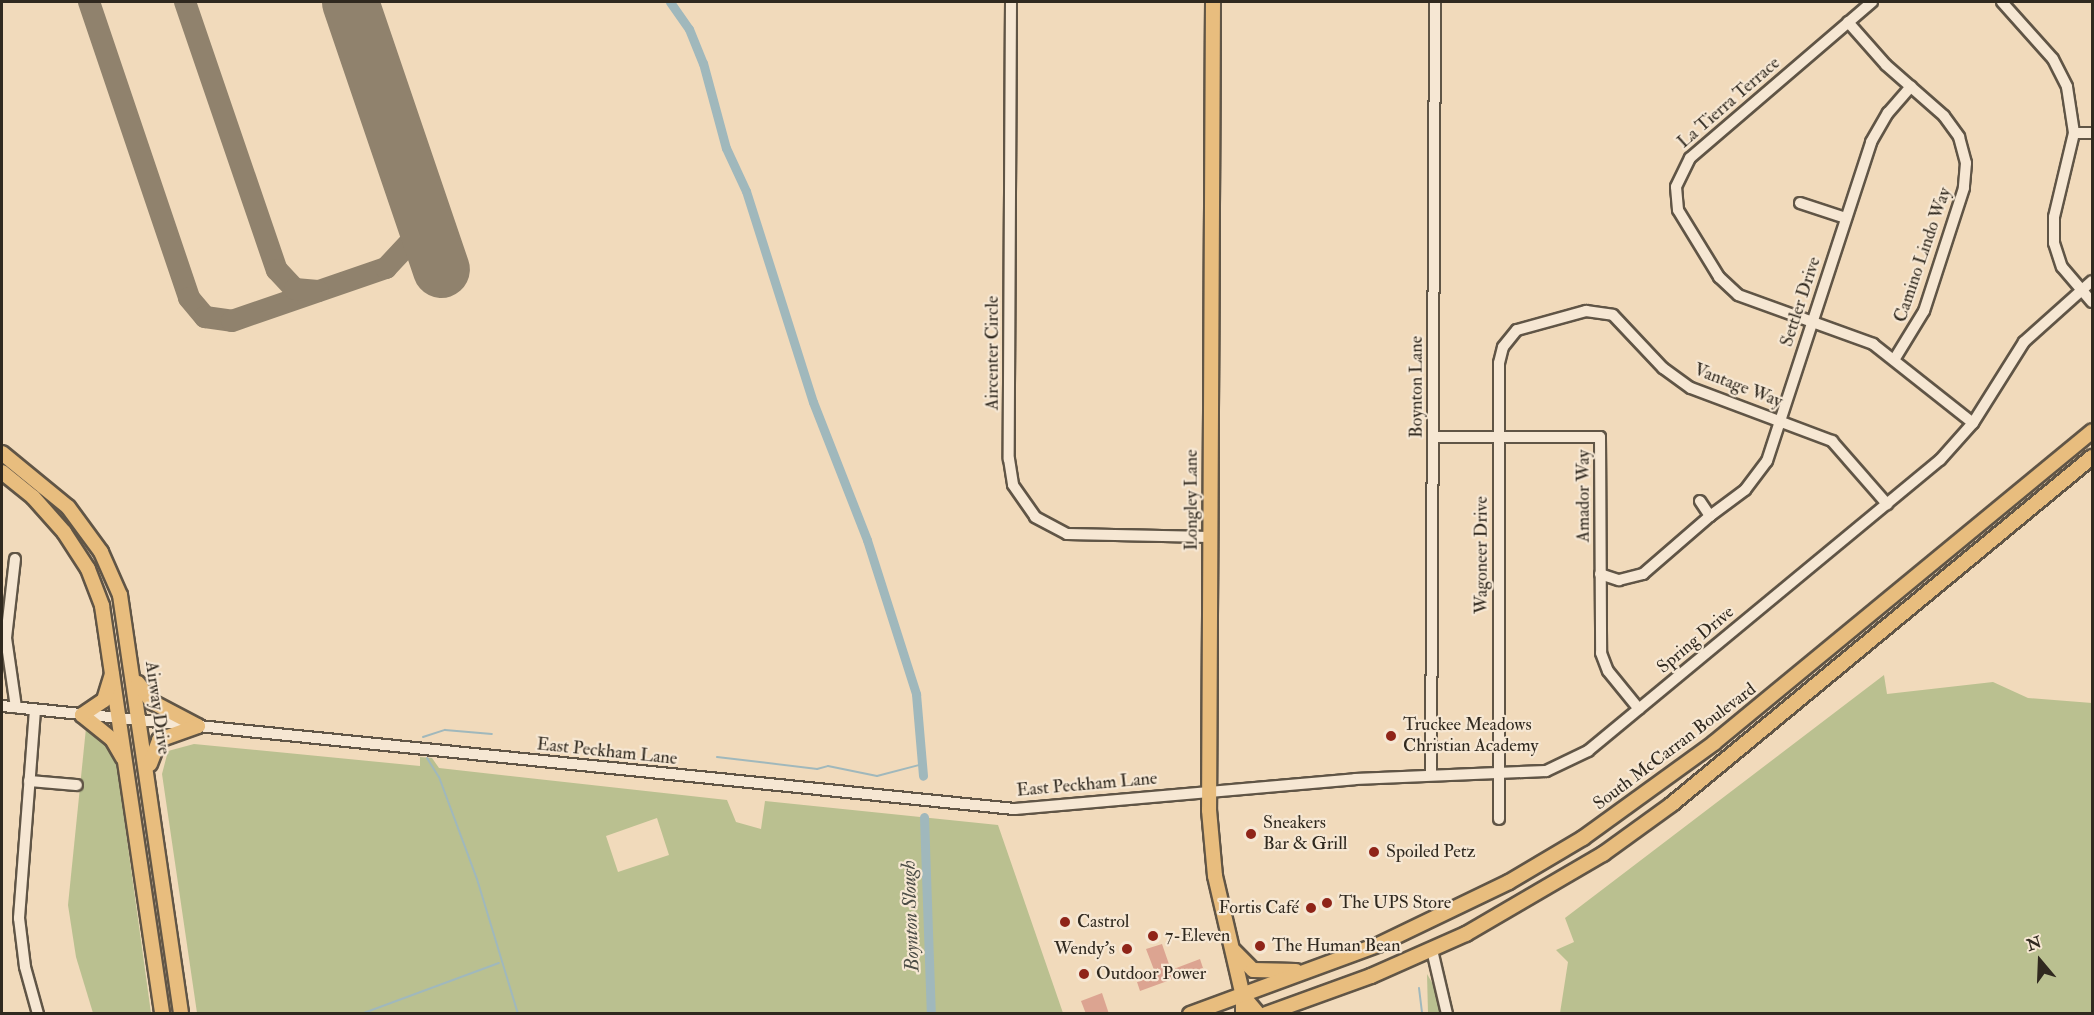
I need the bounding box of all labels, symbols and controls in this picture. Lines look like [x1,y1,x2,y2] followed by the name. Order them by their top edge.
[1673,53,1785,153] street label: La Tierra Terrace
[1890,185,1956,325] street label: Camino Lindo Way
[1776,254,1826,350] street label: Settler Drive
[982,296,1004,410] street label: Aircenter Circle
[1406,336,1428,438] street label: Boynton Lane
[1691,359,1785,413] street label: Vantage Way
[1181,450,1203,550] street label: Longley Lane
[1573,450,1595,542] street label: Amador Way
[1471,496,1493,614] street label: Wagoneer Drive
[1653,602,1739,678] street label: Spring Drive
[140,660,174,756] street label: Airway Drive
[1589,679,1761,815] street label: South McCarran Boulevard
[1403,715,1538,758] place label: Truckee Meadows Christian Academy
[1384,729,1398,743] marker: Truckee Meadows Christian Academy
[536,734,678,770] street label: East Peckham Lane
[1016,768,1158,802] street label: East Peckham Lane
[1263,813,1347,856] place label: Sneakers Bar & Grill
[1244,827,1258,841] marker: Sneakers Bar & Grill
[1386,841,1475,863] place label: Spoiled Petz
[1367,845,1381,859] marker: Spoiled Petz
[896,860,924,972] water label: Boynton Slough
[1339,892,1451,914] place label: The UPS Store
[1320,896,1334,910] marker: The UPS Store
[1218,897,1299,919] place label: Fortis Café
[1304,901,1318,915] marker: Fortis Café
[1077,911,1129,933] place label: Castrol
[1058,915,1072,929] marker: Castrol
[1165,925,1230,947] place label: 7-Eleven
[1146,929,1160,943] marker: 7-Eleven
[2010,931,2070,991] north arrow
[2024,932,2044,956] text: N
[1272,935,1400,957] place label: The Human Bean
[1054,938,1115,960] place label: Wendy's
[1253,939,1267,953] marker: The Human Bean
[1120,942,1134,956] marker: Wendy's
[1096,963,1206,985] place label: Outdoor Power
[1077,967,1091,981] marker: Outdoor Power

